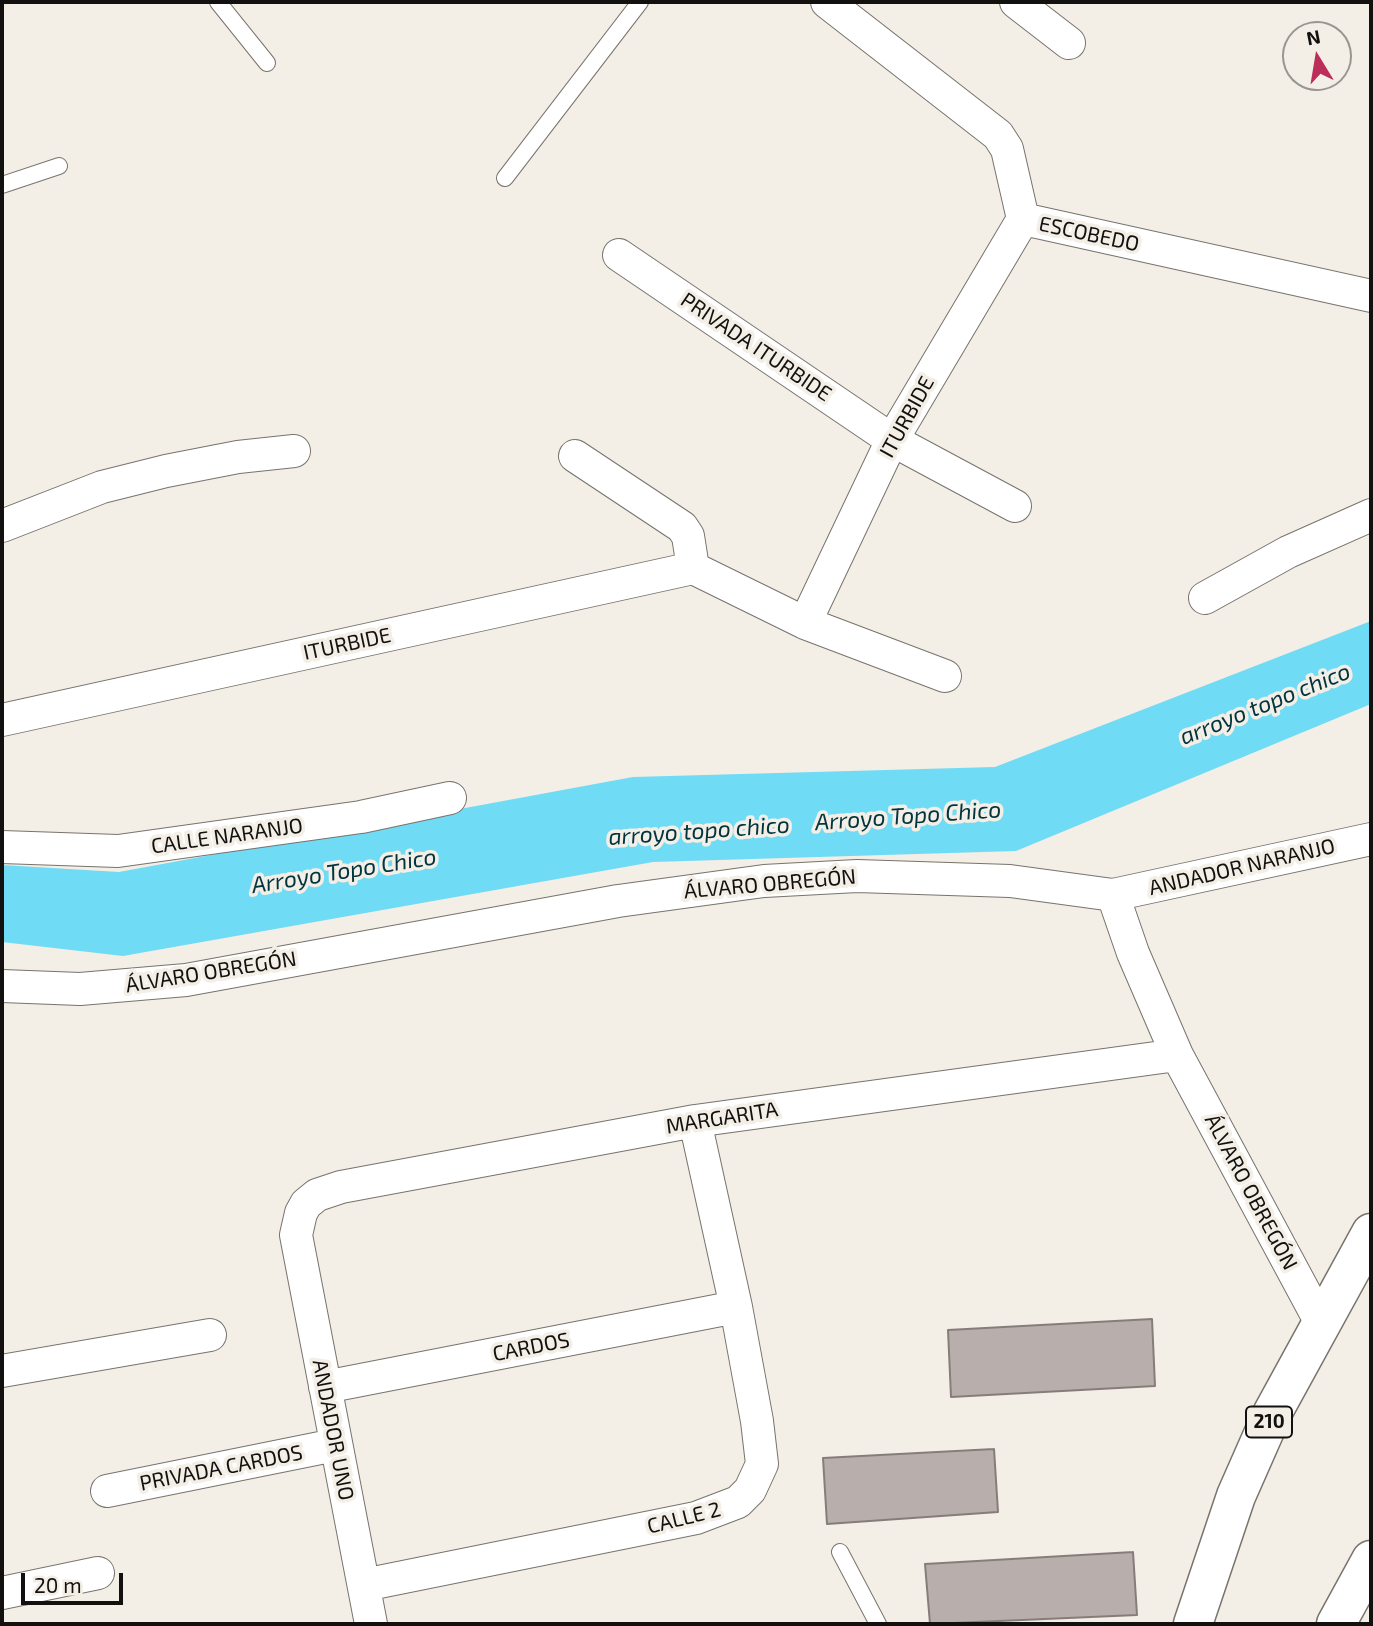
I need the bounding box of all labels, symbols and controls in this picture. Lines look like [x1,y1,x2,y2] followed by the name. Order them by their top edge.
[1282,21,1352,91] north arrow
[1304,24,1322,49] text: N
[1036,211,1142,257] street label: ESCOBEDO
[676,287,836,407] street label: PRIVADA ITURBIDE
[874,372,940,462] street label: ITURBIDE
[301,622,393,666] street label: ITURBIDE
[1176,657,1354,751] water label: arroyo topo chico
[814,796,1002,836] water label: Arroyo Topo Chico
[607,811,791,851] water label: arroyo topo chico
[150,813,304,859] street label: CALLE NARANJO
[1146,833,1338,901] street label: ANDADOR NARANJO
[250,843,438,899] water label: Arroyo Topo Chico
[683,864,857,904] street label: ÁLVARO OBREGÓN
[124,946,298,998] street label: ÁLVARO OBREGÓN
[664,1097,780,1139] street label: MARGARITA
[1199,1110,1303,1274] street label: ÁLVARO OBREGÓN
[490,1327,572,1367] street label: CARDOS
[307,1357,359,1503] street label: ANDADOR UNO
[1246,1406,1292,1438] road number: 210
[137,1440,305,1496] street label: PRIVADA CARDOS
[645,1497,723,1539] street label: CALLE 2
[24,1560,126,1604] scale bar
[34,1572,82,1597] text: 20 m

